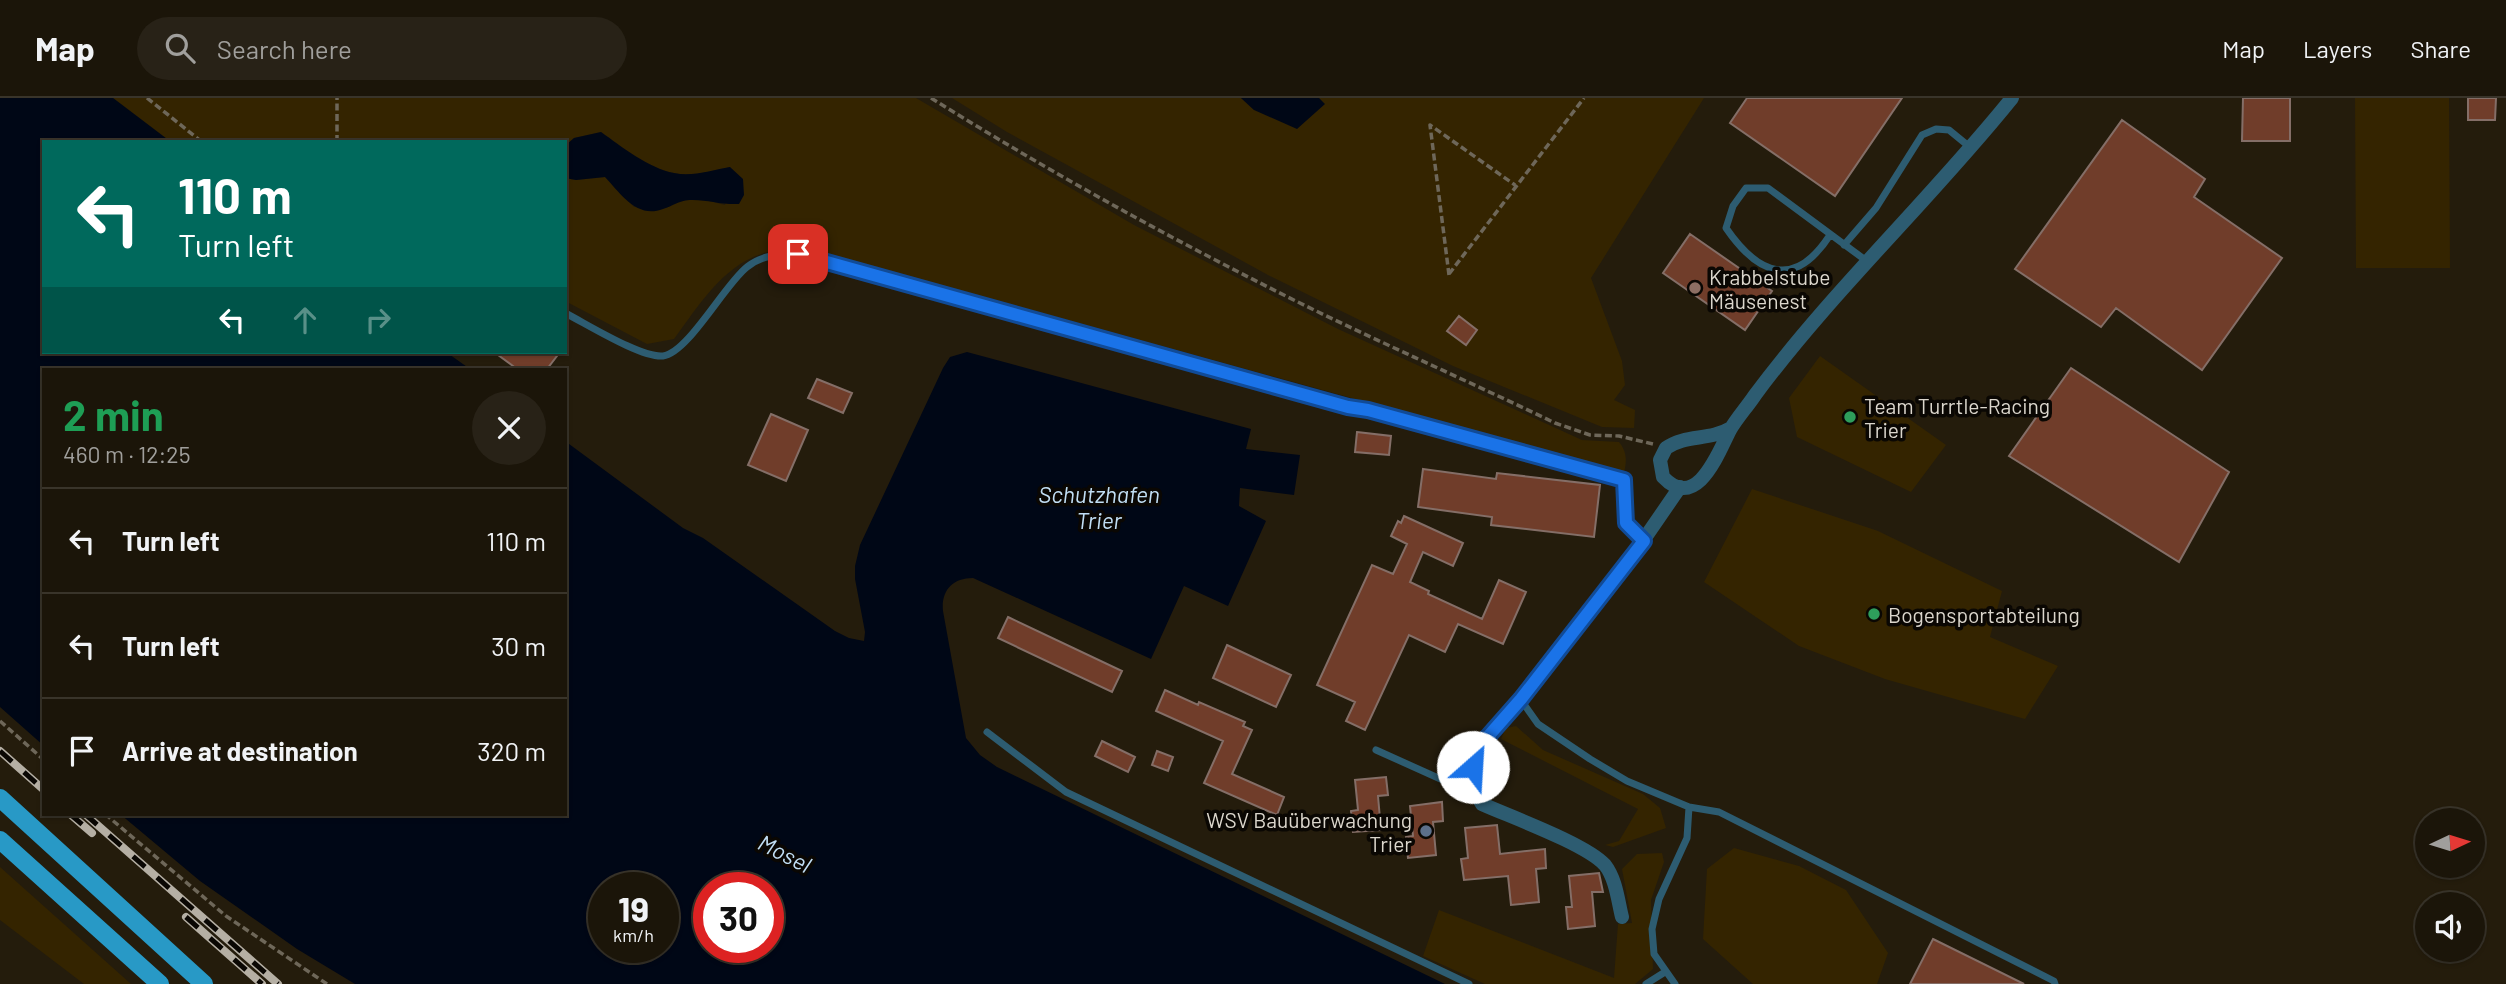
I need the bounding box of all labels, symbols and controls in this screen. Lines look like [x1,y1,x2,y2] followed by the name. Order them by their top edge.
[137,17,627,80] search box
[35,28,95,68] text: Map
[161,29,199,67] icon: search
[217,33,352,64] text: Search here
[2222,34,2265,63] text: Map
[2303,34,2372,63] text: Layers
[2410,34,2471,63] text: Share
[178,165,292,224] text: 110 m
[63,168,154,259] icon: left
[768,224,828,284] pin
[178,225,295,263] text: Turn left
[779,235,817,273] icon: arrive
[1709,264,1830,313] place label: Krabbelstube Mäusenest
[1687,280,1703,296] marker: Krabbelstube Mäusenest
[213,301,251,339] icon: left
[286,301,324,339] icon: ahead
[359,301,397,339] icon: right
[63,389,164,439] text: 2 min
[472,391,546,465] button: close
[1864,393,2050,442] place label: Team Turrtle-Racing Trier
[1842,409,1858,425] marker: Team Turrtle-Racing Trier
[63,440,191,468] text: 460 m · 12:25
[1038,480,1160,534] water label: Schutzhafen Trier
[63,522,101,560] icon: left
[122,525,220,556] text: Turn left
[486,525,546,556] text: 110 m
[1888,602,2080,627] place label: Bogensportabteilung
[1866,606,1882,622] marker: Bogensportabteilung
[63,627,101,665] icon: left
[122,630,220,661] text: Turn left
[491,630,546,661] text: 30 m
[1436,730,1510,804] position arrow
[63,732,101,770] icon: arrive
[122,735,358,766] text: Arrive at destination
[477,735,546,766] text: 320 m
[1206,807,1412,856] place label: WSV Bauüberwachung Trier
[2415,808,2485,878] north arrow
[2415,808,2485,962] map controls
[1418,823,1434,839] marker: WSV Bauüberwachung Trier
[754,828,816,878] water label: Mosel
[693,872,784,963] speed limit sign: 30
[618,887,649,929] text: 19
[2415,892,2485,962] button: sound
[613,924,654,946] text: km/h

